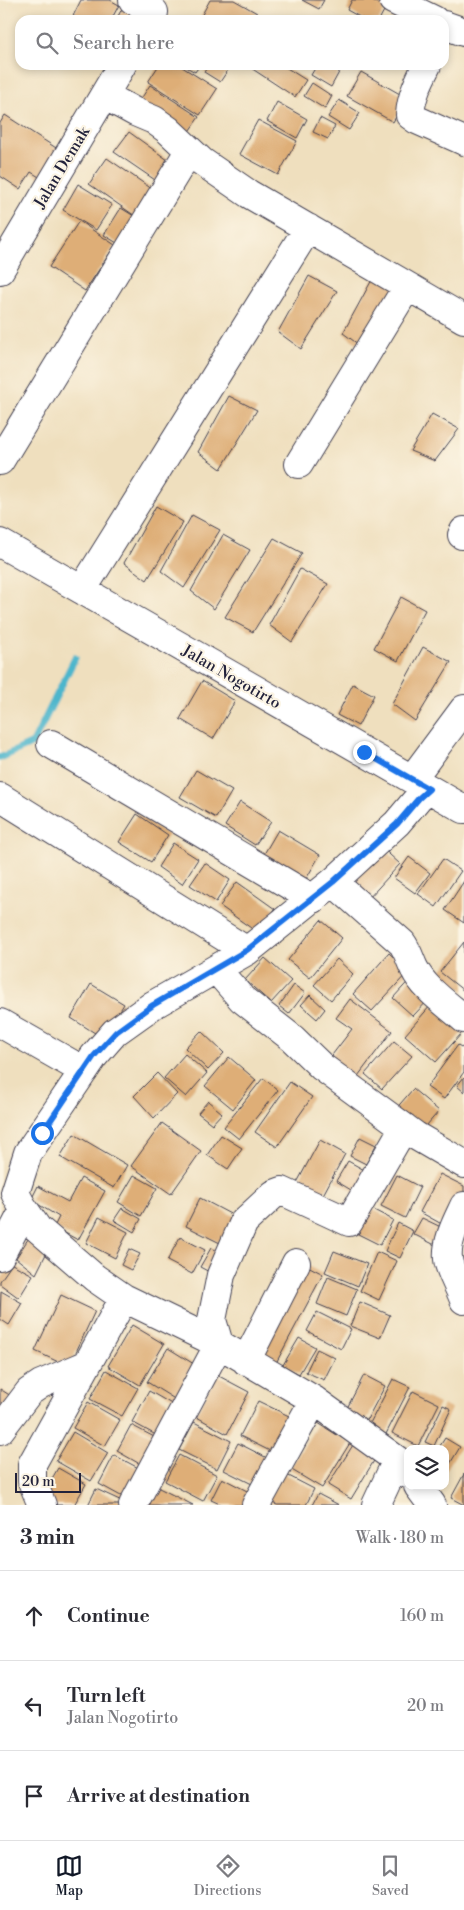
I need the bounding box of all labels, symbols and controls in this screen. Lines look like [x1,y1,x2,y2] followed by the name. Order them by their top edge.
[15,15,449,70] search box
[33,29,61,57] icon: search
[73,31,174,55] text: Search here
[29,122,95,213] street label: Jalan Demak
[177,640,285,713] street label: Jalan Nogotirto
[353,741,376,764] route end
[31,1122,54,1145] route start
[404,1445,449,1490] map controls
[404,1445,449,1490] button: layers
[15,1470,81,1493] scale bar
[22,1473,54,1491] text: 20 m
[20,1525,75,1551] text: 3 min
[356,1528,444,1548] text: Walk · 180 m
[20,1602,48,1630] icon: ahead
[67,1604,150,1628] text: Continue
[400,1606,444,1626] text: 160 m
[67,1684,146,1708] text: Turn left
[20,1692,48,1720] icon: left
[407,1696,444,1716] text: 20 m
[67,1708,178,1728] text: Jalan Nogotirto
[20,1782,48,1810] icon: arrive
[67,1784,250,1808] text: Arrive at destination
[55,1852,83,1900] tab: Map
[194,1852,261,1900] tab: Directions
[372,1852,409,1900] tab: Saved

